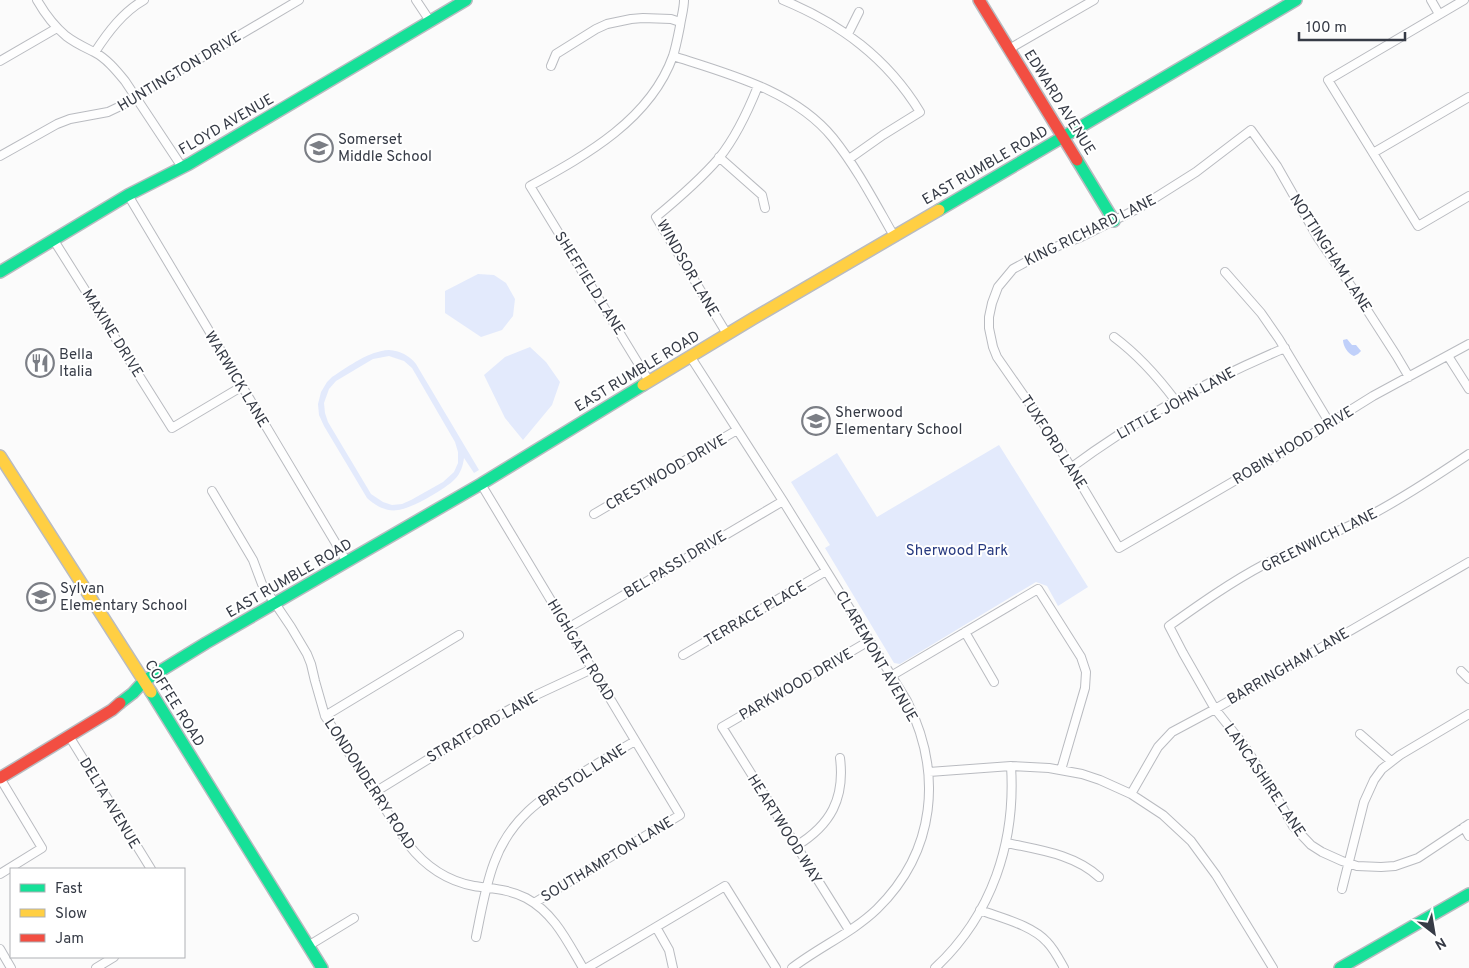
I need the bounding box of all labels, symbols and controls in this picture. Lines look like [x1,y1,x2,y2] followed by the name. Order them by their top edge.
[1299,10,1405,42] scale bar
[1306,19,1347,38] text: 100 m
[114,28,245,117] street label: HUNTINGTON DRIVE
[1019,47,1099,159] street label: EDWARD AVENUE
[176,90,278,160] street label: FLOYD AVENUE
[919,122,1052,210] street label: EAST RUMBLE ROAD
[338,131,432,167] place label: Somerset Middle School
[304,133,334,163] school or university icon: Somerset Middle School
[1022,191,1160,271] street label: KING RICHARD LANE
[1284,191,1375,317] street label: NOTTINGHAM LANE
[651,217,722,321] street label: WINDSOR LANE
[549,229,628,339] street label: SHEFFIELD LANE
[77,286,146,381] street label: MAXINE DRIVE
[572,327,704,417] street label: EAST RUMBLE ROAD
[199,328,272,432] street label: WARWICK LANE
[59,346,93,382] place label: Bella Italia
[25,348,55,378] restaurant icon: Bella Italia
[1114,364,1239,445] street label: LITTLE JOHN LANE
[1015,392,1090,494] street label: TUXFORD LANE
[1230,403,1358,490] street label: ROBIN HOOD DRIVE
[835,404,962,440] place label: Sherwood Elementary School
[801,406,831,436] school or university icon: Sherwood Elementary School
[603,431,731,516] street label: CRESTWOOD DRIVE
[1258,505,1381,578] street label: GREENWICH LANE
[621,527,731,603] street label: BEL PASSI DRIVE
[223,535,356,623] street label: EAST RUMBLE ROAD
[906,542,1008,561] park label: Sherwood Park
[701,577,810,651] street label: TERRACE PLACE
[60,580,187,616] place label: Sylvan Elementary School
[26,582,56,612] school or university icon: Sylvan Elementary School
[830,588,921,726] street label: CLAREMONT AVENUE
[542,596,618,705] street label: HIGHGATE ROAD
[1224,625,1353,710] street label: BARRINGHAM LANE
[736,645,857,726] street label: PARKWOOD DRIVE
[139,657,208,751] street label: COFFEE ROAD
[424,689,542,768] street label: STRATFORD LANE
[319,715,418,854] street label: LONDONDERRY ROAD
[1219,721,1309,841] street label: LANCASHIRE LANE
[535,741,630,812] street label: BRISTOL LANE
[74,755,143,853] street label: DELTA AVENUE
[742,771,825,889] street label: HEARTWOOD WAY
[538,813,678,907] street label: SOUTHAMPTON LANE
[10,868,185,958] legend
[55,880,83,899] text: Fast
[55,905,87,924] text: Slow
[1409,908,1459,958] north arrow
[55,930,84,949] text: Jam
[1431,933,1449,953] text: N

